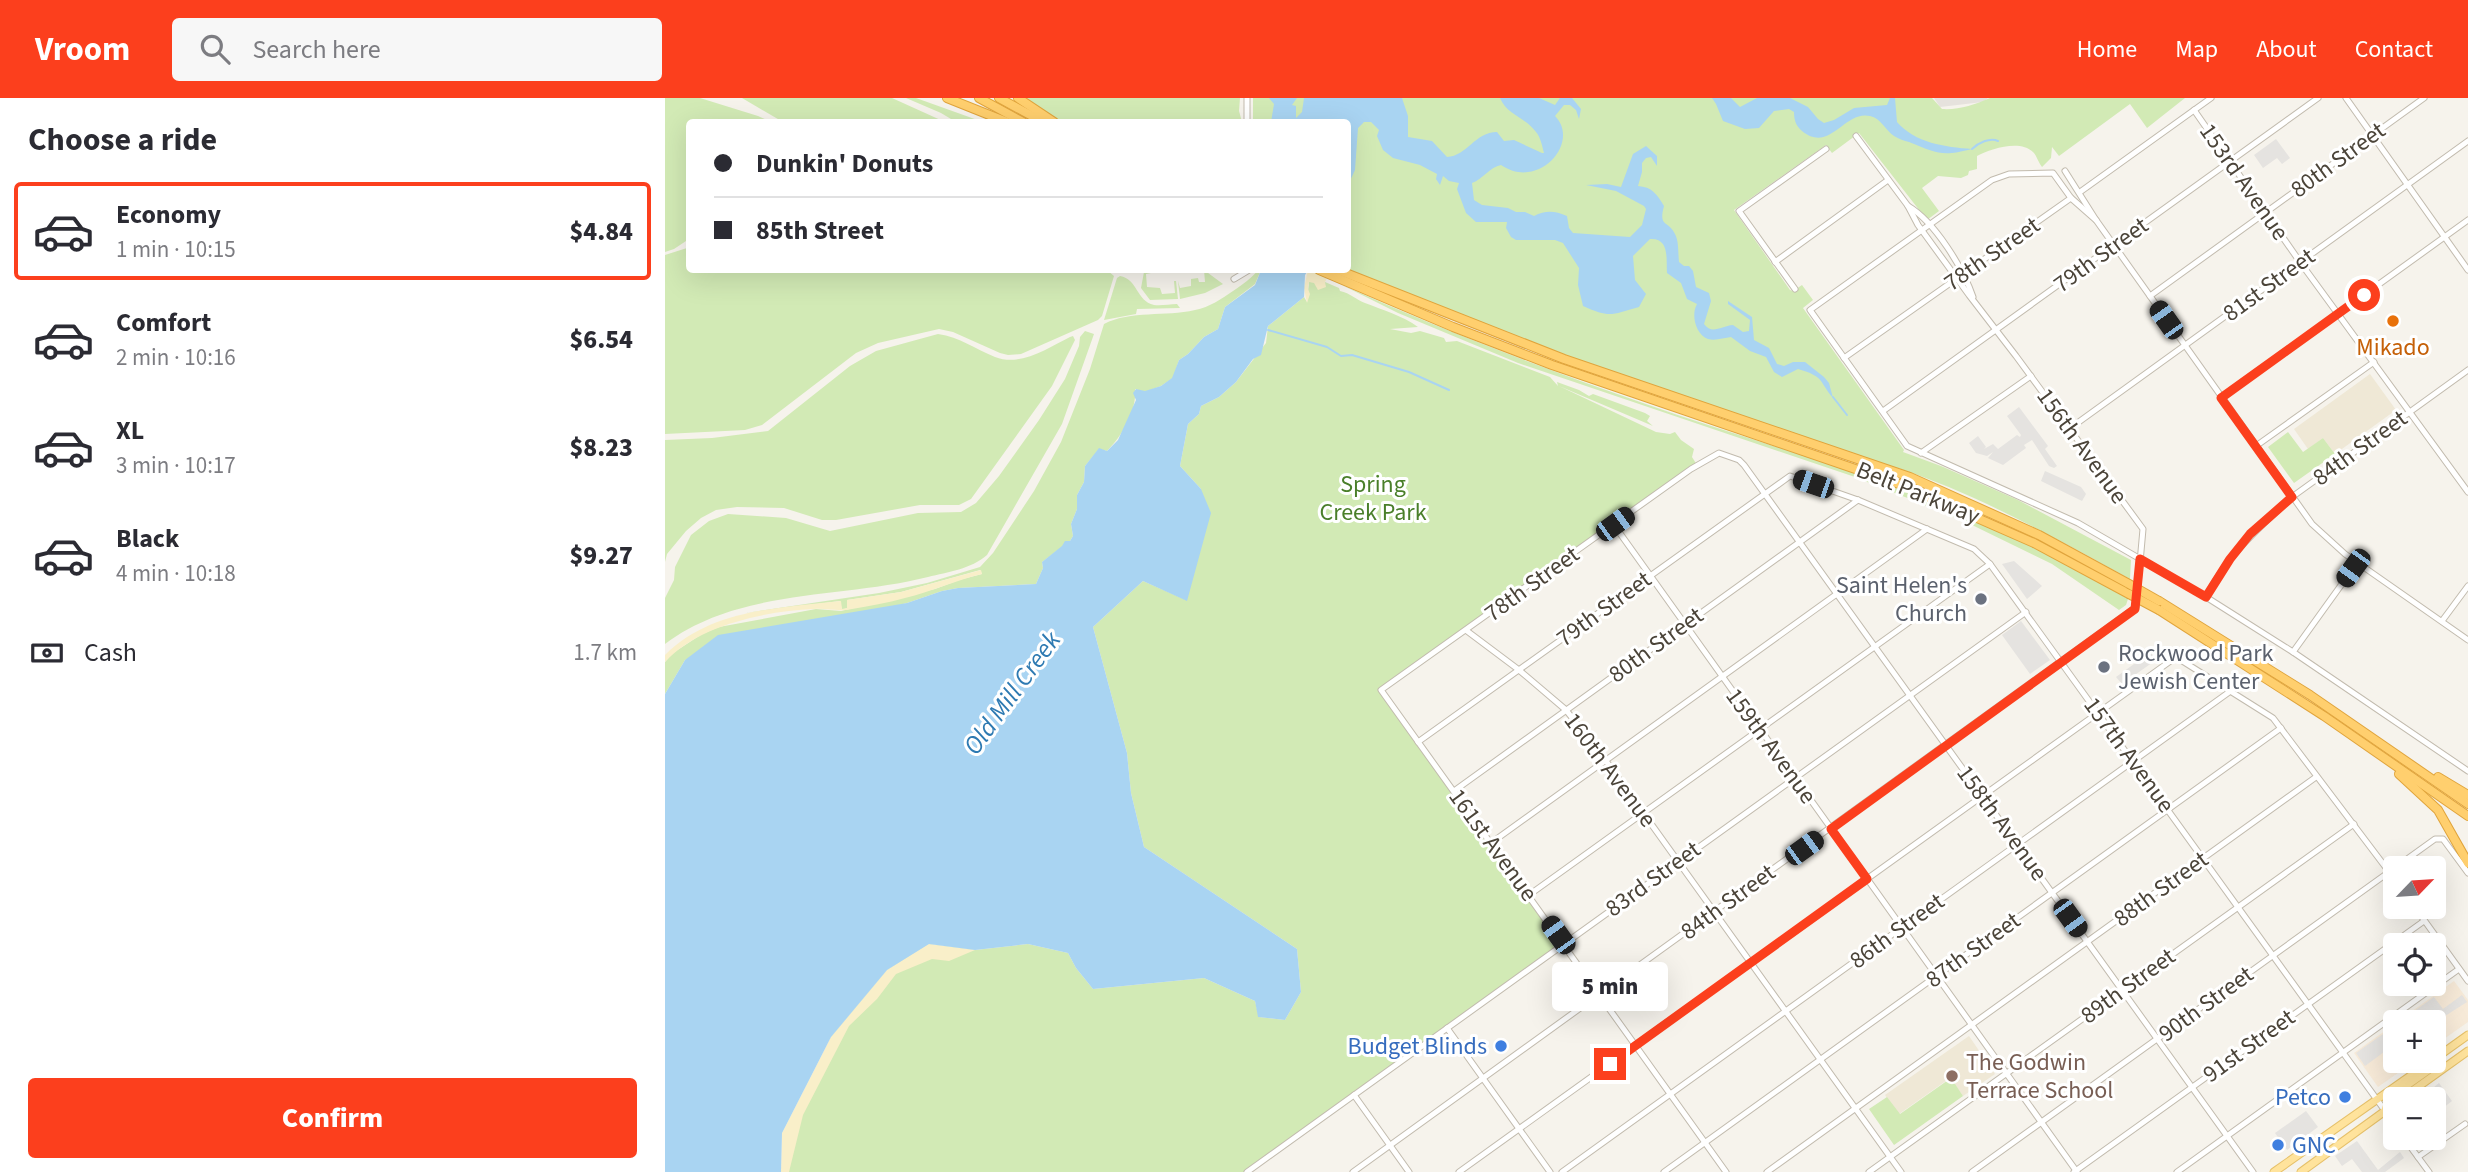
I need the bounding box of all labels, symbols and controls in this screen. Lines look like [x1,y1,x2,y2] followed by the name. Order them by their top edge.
[172,18,662,81] search box
[35,26,130,73] text: Vroom
[196,30,234,68] icon: search
[252,31,381,68] text: Search here
[2077,32,2137,67] text: Home
[2175,32,2218,67] text: Map
[2256,32,2317,67] text: About
[2355,32,2433,67] text: Contact
[2283,114,2393,206] street label: 80th Street
[2191,116,2297,248] street label: 153rd Avenue
[28,117,217,163] text: Choose a ride
[756,145,933,182] text: Dunkin' Donuts
[116,196,221,233] text: Economy
[32,200,95,263] icon: car
[1937,208,2047,300] street label: 78th Street
[2046,209,2156,301] street label: 79th Street
[756,212,884,249] text: 85th Street
[569,213,633,250] text: $4.84
[116,233,236,266] text: 1 min · 10:15
[2216,240,2322,330] street label: 81st Street
[2348,279,2380,311] route start
[2146,297,2187,343] car
[116,304,211,341] text: Comfort
[32,308,95,371] icon: car
[2385,313,2401,329] marker: Mikado
[569,321,633,358] text: $6.54
[2356,330,2430,365] place label: Mikado
[116,341,236,374] text: 2 min · 10:16
[2028,381,2136,511] street label: 156th Avenue
[2305,402,2415,494] street label: 84th Street
[116,412,144,449] text: XL
[32,416,95,479] icon: car
[569,429,633,466] text: $8.23
[116,449,236,482] text: 3 min · 10:17
[1851,452,1985,534] street label: Belt Parkway
[1319,467,1427,530] park label: Spring Creek Park
[1790,467,1837,501] car
[1592,503,1639,545] car
[116,520,179,557] text: Black
[32,524,95,587] icon: car
[569,537,633,574] text: $9.27
[1477,538,1587,630] street label: 78th Street
[2333,545,2374,591] car
[116,557,236,590] text: 4 min · 10:18
[1549,563,1659,655] street label: 79th Street
[1836,568,1967,631] place label: Saint Helen's Church
[1973,591,1989,607] marker: Saint Helen's Church
[1601,599,1711,691] street label: 80th Street
[954,623,1070,762] water label: Old Mill Creek
[28,634,66,672] icon: cash
[84,634,137,671] text: Cash
[573,636,637,669] text: 1.7 km
[2118,636,2274,699] place label: Rockwood Park Jewish Center
[2096,659,2112,675] marker: Rockwood Park Jewish Center
[1717,681,1825,811] street label: 159th Avenue
[2075,690,2183,820] street label: 157th Avenue
[1555,705,1665,835] street label: 160th Avenue
[1948,758,2056,888] street label: 158th Avenue
[1440,781,1546,909] street label: 161st Avenue
[1781,827,1828,869] car
[1598,832,1708,926] street label: 83rd Street
[2106,843,2216,935] street label: 88th Street
[1673,856,1783,948] street label: 84th Street
[2383,856,2447,919] north arrow
[2383,856,2446,1150] map controls
[1842,885,1952,977] street label: 86th Street
[2050,895,2091,941] car
[1918,904,2028,996] street label: 87th Street
[1538,912,1579,958] car
[2383,933,2446,996] button: locate
[2073,940,2183,1032] street label: 89th Street
[2151,958,2261,1050] street label: 90th Street
[1552,962,1668,1012] callout: 5 min
[1582,970,1638,1003] text: 5 min
[2196,1001,2302,1091] street label: 91st Street
[2383,1010,2446,1073] button: +
[1348,1029,1487,1064] place label: Budget Blinds
[1493,1038,1509,1054] marker: Budget Blinds
[1966,1045,2113,1108] place label: The Godwin Terrace School
[1594,1048,1626,1080] route end
[1944,1068,1960,1084] marker: The Godwin Terrace School
[28,1078,637,1158] button: Confirm
[2275,1080,2331,1115] place label: Petco
[2383,1087,2446,1150] button: −
[2337,1089,2353,1105] marker: Petco
[2292,1128,2336,1163] place label: GNC
[2270,1137,2286,1153] marker: GNC

